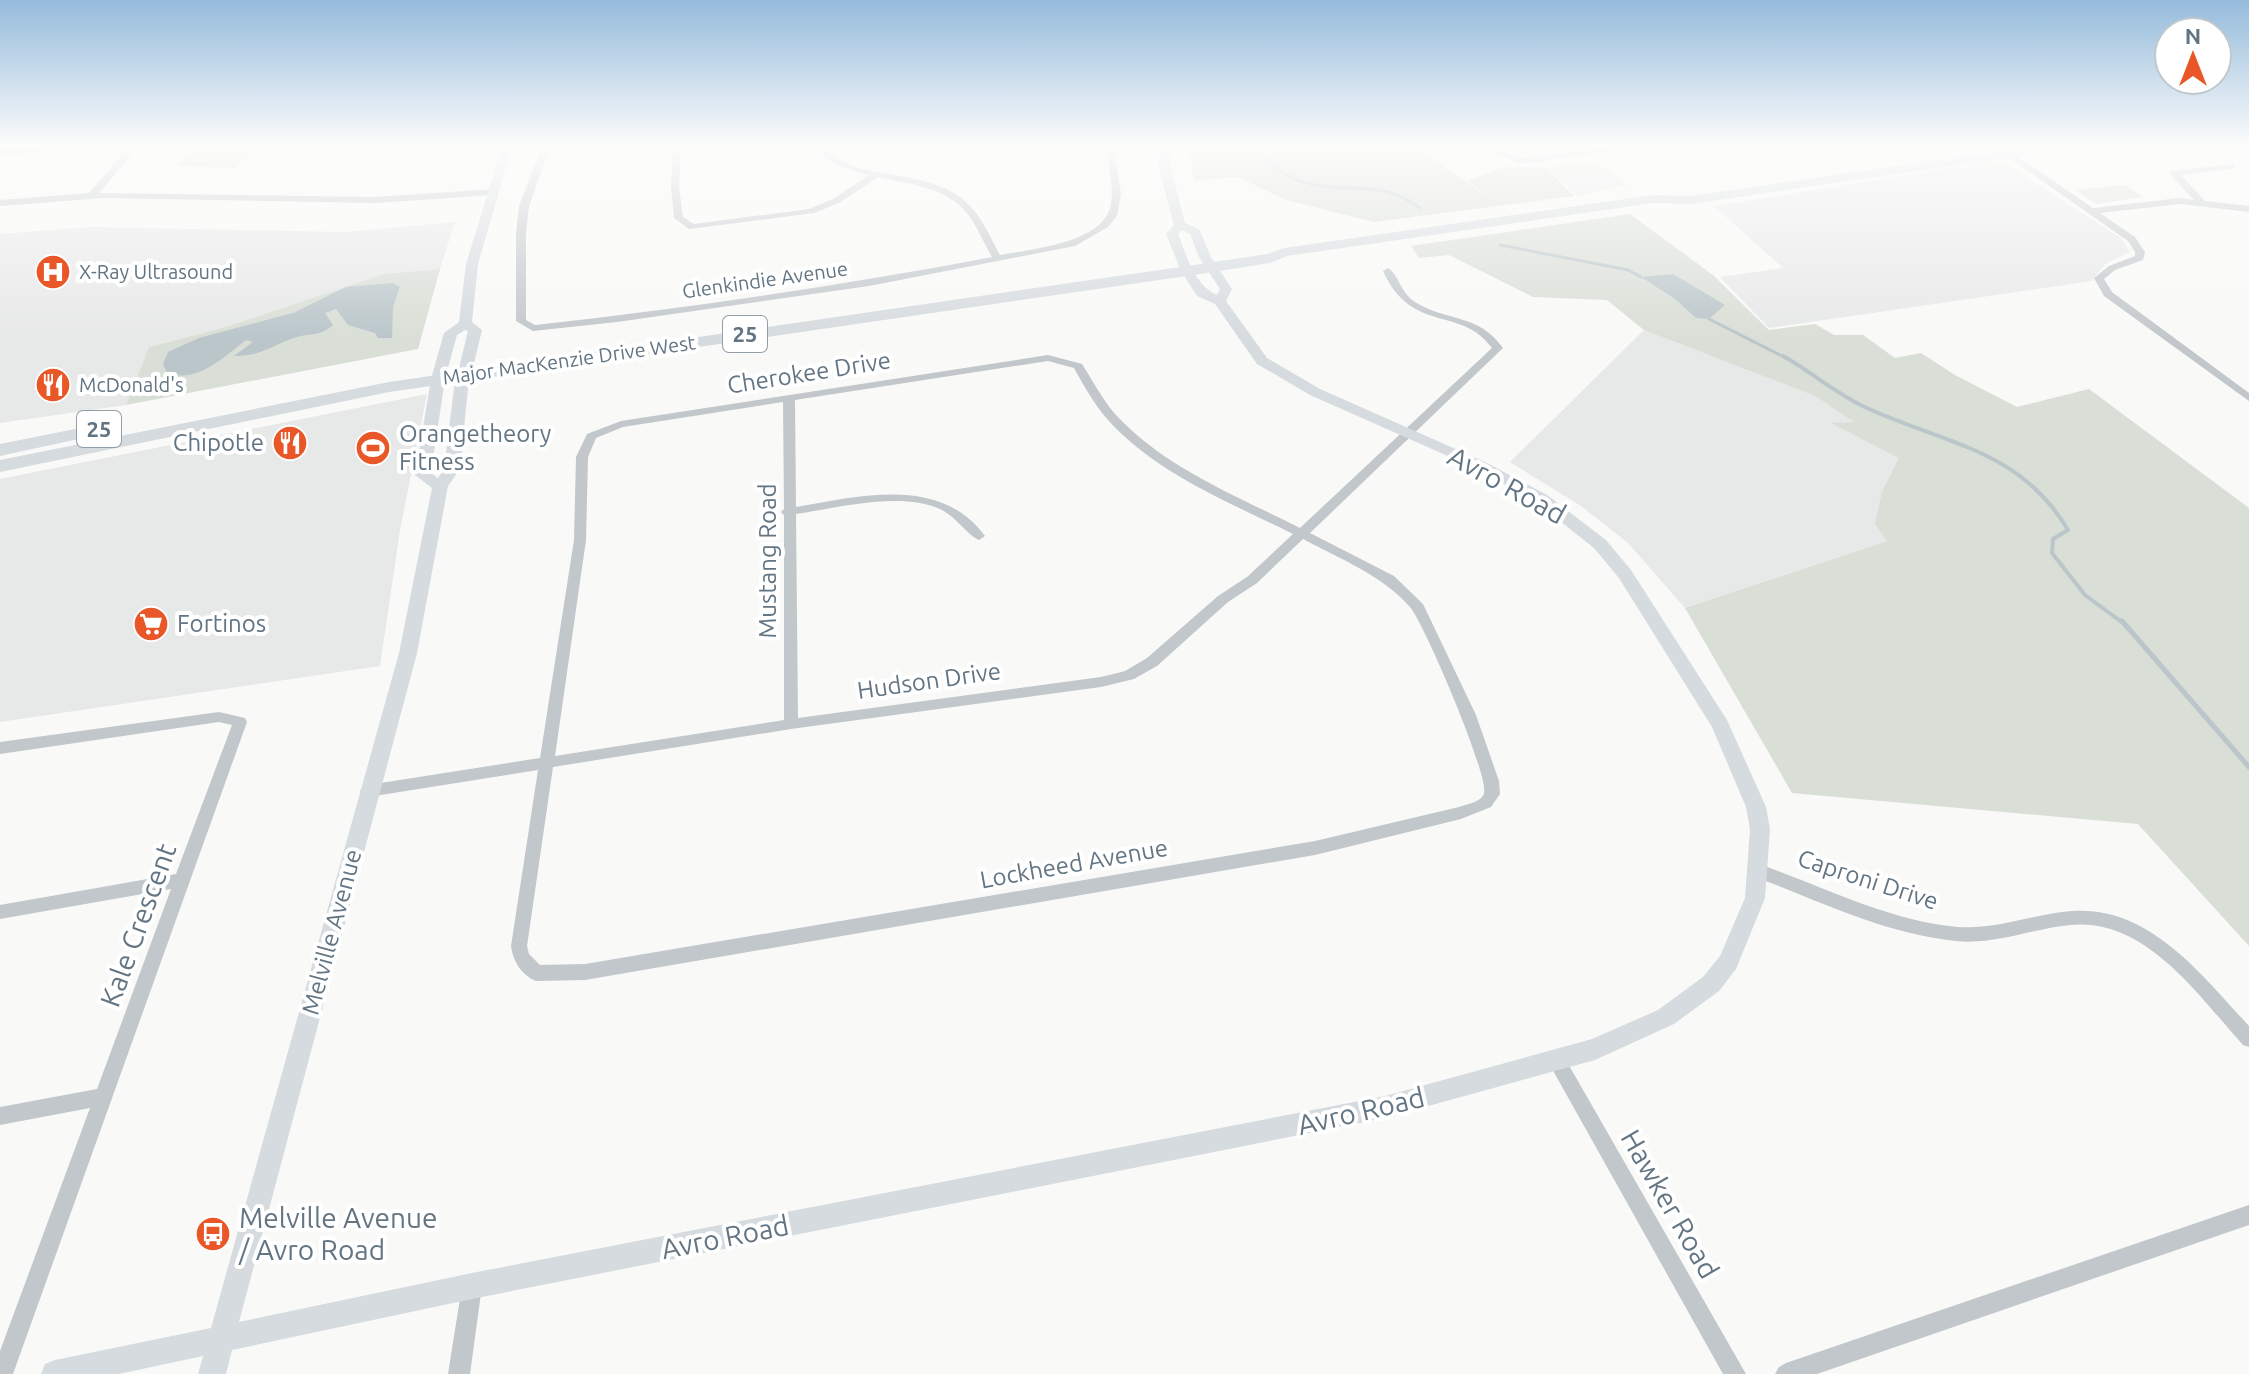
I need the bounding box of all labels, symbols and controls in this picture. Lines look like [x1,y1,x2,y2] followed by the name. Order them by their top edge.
[2153,16,2233,96] north arrow
[2185,23,2201,48] text: N
[34,253,72,291] hospital icon: X-Ray Ultrasound
[681,257,849,303] street label: Glenkindie Avenue
[79,260,233,283] place label: X-Ray Ultrasound
[723,316,767,352] road number: 25
[441,330,697,389] street label: Major MacKenzie Drive West
[725,346,893,399] street label: Cherokee Drive
[34,366,72,404] restaurant icon: McDonald's
[79,373,184,396] place label: McDonald's
[77,411,121,447] road number: 25
[399,420,552,475] place label: Orangetheory Fitness
[271,424,309,462] restaurant icon: Chipotle
[173,429,264,456] place label: Chipotle
[354,429,392,467] sports icon: Orangetheory Fitness
[1443,440,1571,529] street label: Avro Road
[754,483,781,639] street label: Mustang Road
[132,605,170,643] supermarket icon: Fortinos
[177,610,266,637] place label: Fortinos
[855,657,1003,704] street label: Hudson Drive
[978,834,1170,893] street label: Lockheed Avenue
[94,839,181,1011] street label: Kale Crescent
[1795,844,1942,915] street label: Caproni Drive
[296,846,367,1018] street label: Melville Avenue
[1294,1081,1427,1140] street label: Avro Road
[1615,1124,1725,1284] street label: Hawker Road
[238,1202,437,1265] place label: Melville Avenue / Avro Road
[658,1209,791,1264] street label: Avro Road
[194,1215,232,1253] bus stop icon: Melville Avenue / Avro Road

